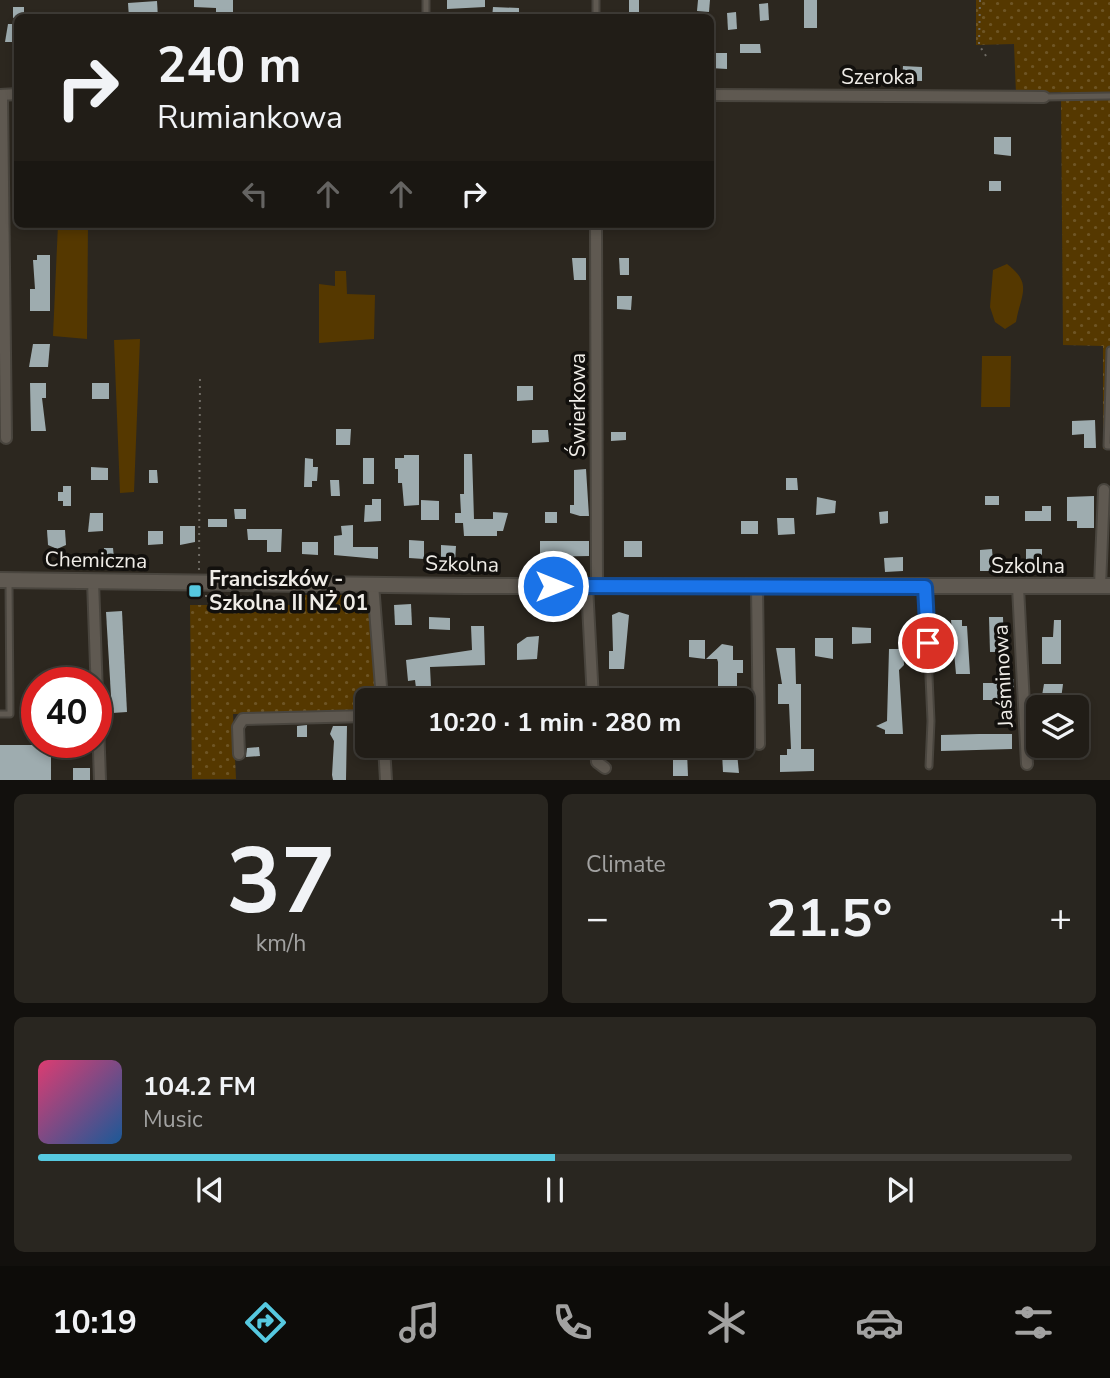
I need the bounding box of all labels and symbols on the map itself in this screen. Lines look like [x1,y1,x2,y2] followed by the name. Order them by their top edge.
[841,63,915,91] street label: Szeroka
[564,353,592,457] street label: Świerkowa
[44,545,148,575] street label: Chemiczna
[425,549,499,579] street label: Szkolna
[516,549,590,623] position arrow
[991,552,1065,580] street label: Szkolna
[209,565,368,617] place label: Franciszków - Szkolna II NŻ 01
[187,583,203,599] marker: Franciszków - Szkolna II NŻ 01
[898,613,958,673] pin
[986,624,1020,729] street label: Jaśminowa
[21,667,112,758] speed limit sign: 40

